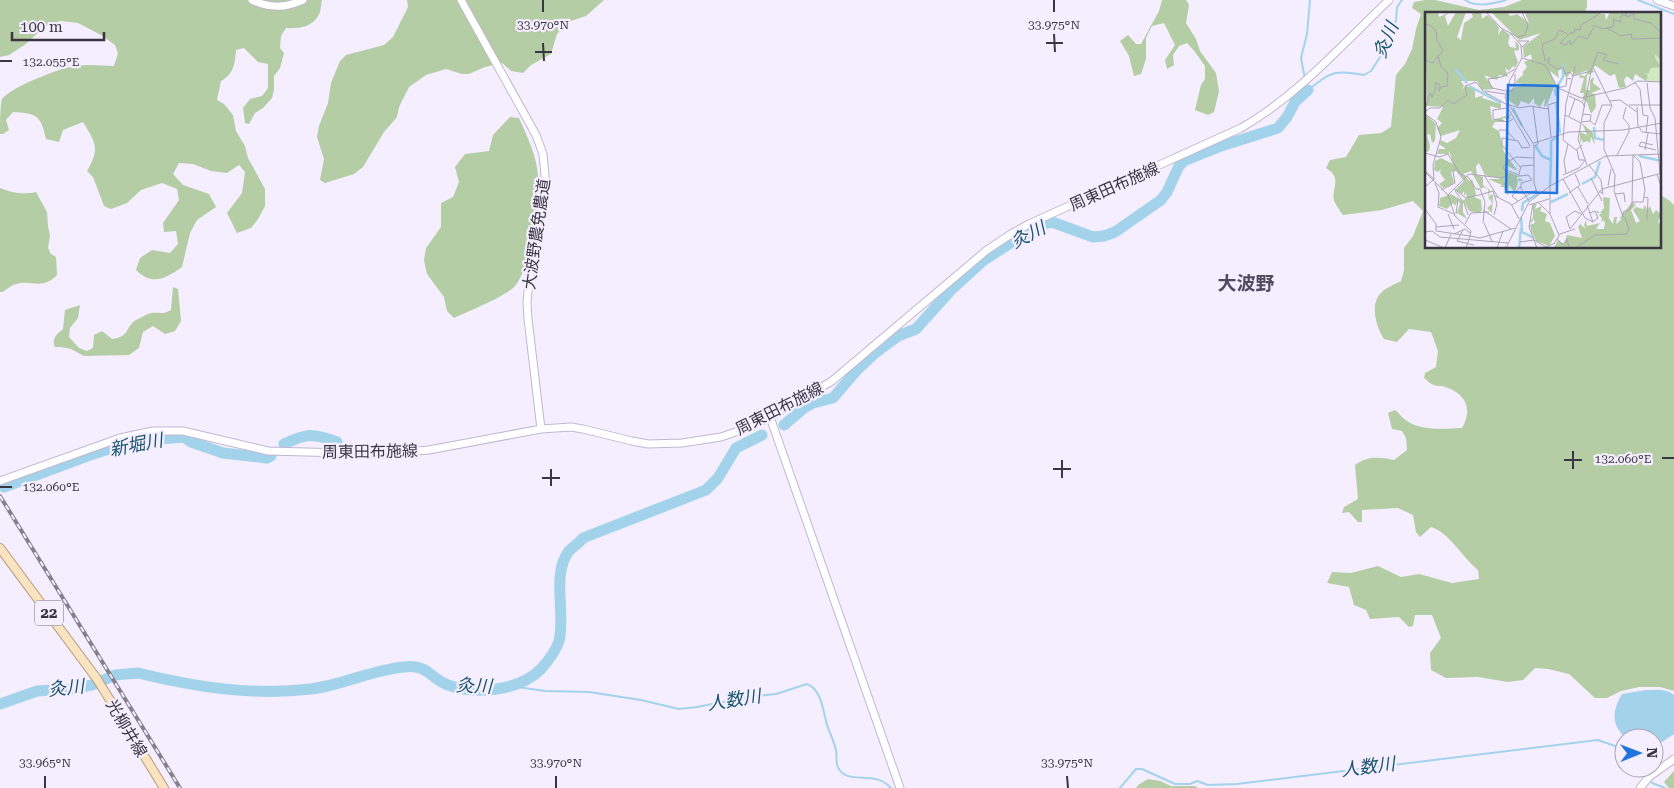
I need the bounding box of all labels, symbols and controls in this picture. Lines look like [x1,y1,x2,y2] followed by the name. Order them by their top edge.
[12,10,105,42] scale bar
[1425,12,1662,249] inset map
[1369,17,1403,60] water label: 灸川
[20,18,63,36] text: 100 m
[517,18,569,32] text: 33.970°N
[1028,18,1080,32] text: 33.975°N
[23,55,79,69] text: 132.055°E
[1066,158,1162,215] street label: 周東田布施線
[519,177,554,291] street label: 大波野農免農道
[1007,216,1050,252] water label: 灸川
[1217,272,1275,295] district label: 大波野
[732,378,826,439] street label: 周東田布施線
[107,429,166,460] water label: 新堀川
[322,441,418,462] street label: 周東田布施線
[1595,452,1651,466] text: 132.060°E
[23,480,79,494] text: 132.060°E
[35,600,63,626] road number: 22
[456,674,494,697] water label: 灸川
[47,675,87,700] water label: 灸川
[706,685,764,714] water label: 人数川
[102,696,151,761] street label: 光柳井線
[1614,728,1664,778] north arrow
[1644,747,1660,759] text: N
[1340,753,1398,780] water label: 人数川
[19,756,71,770] text: 33.965°N
[530,756,582,770] text: 33.970°N
[1041,756,1093,770] text: 33.975°N

